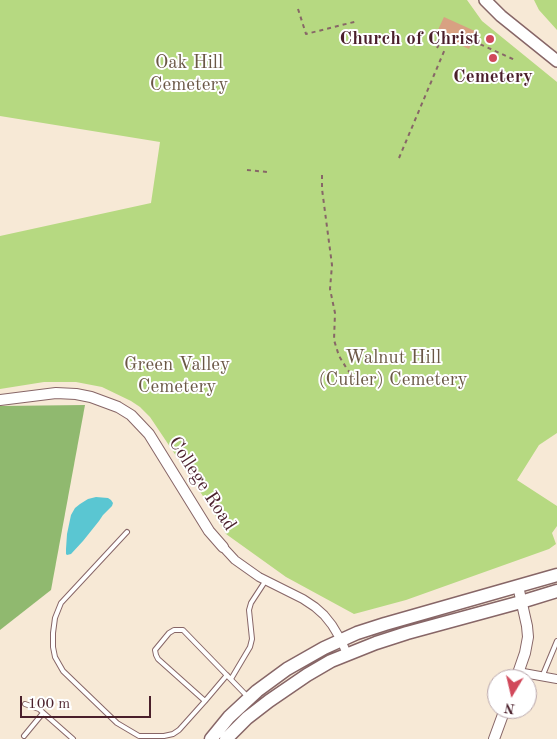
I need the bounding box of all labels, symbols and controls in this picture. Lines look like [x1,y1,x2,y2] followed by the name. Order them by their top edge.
[340,28,480,50] place label: Church of Christ
[484,33,496,45] marker: Church of Christ
[150,52,228,96] park label: Oak Hill Cemetery
[487,52,499,64] marker: Cemetery
[453,66,533,88] place label: Cemetery
[318,347,468,391] park label: Walnut Hill (Cutler) Cemetery
[124,354,230,398] park label: Green Valley Cemetery
[163,433,241,535] street label: College Road
[487,669,537,719] north arrow
[22,686,154,718] scale bar
[28,697,70,712] text: 100 m
[503,700,516,716] text: N

